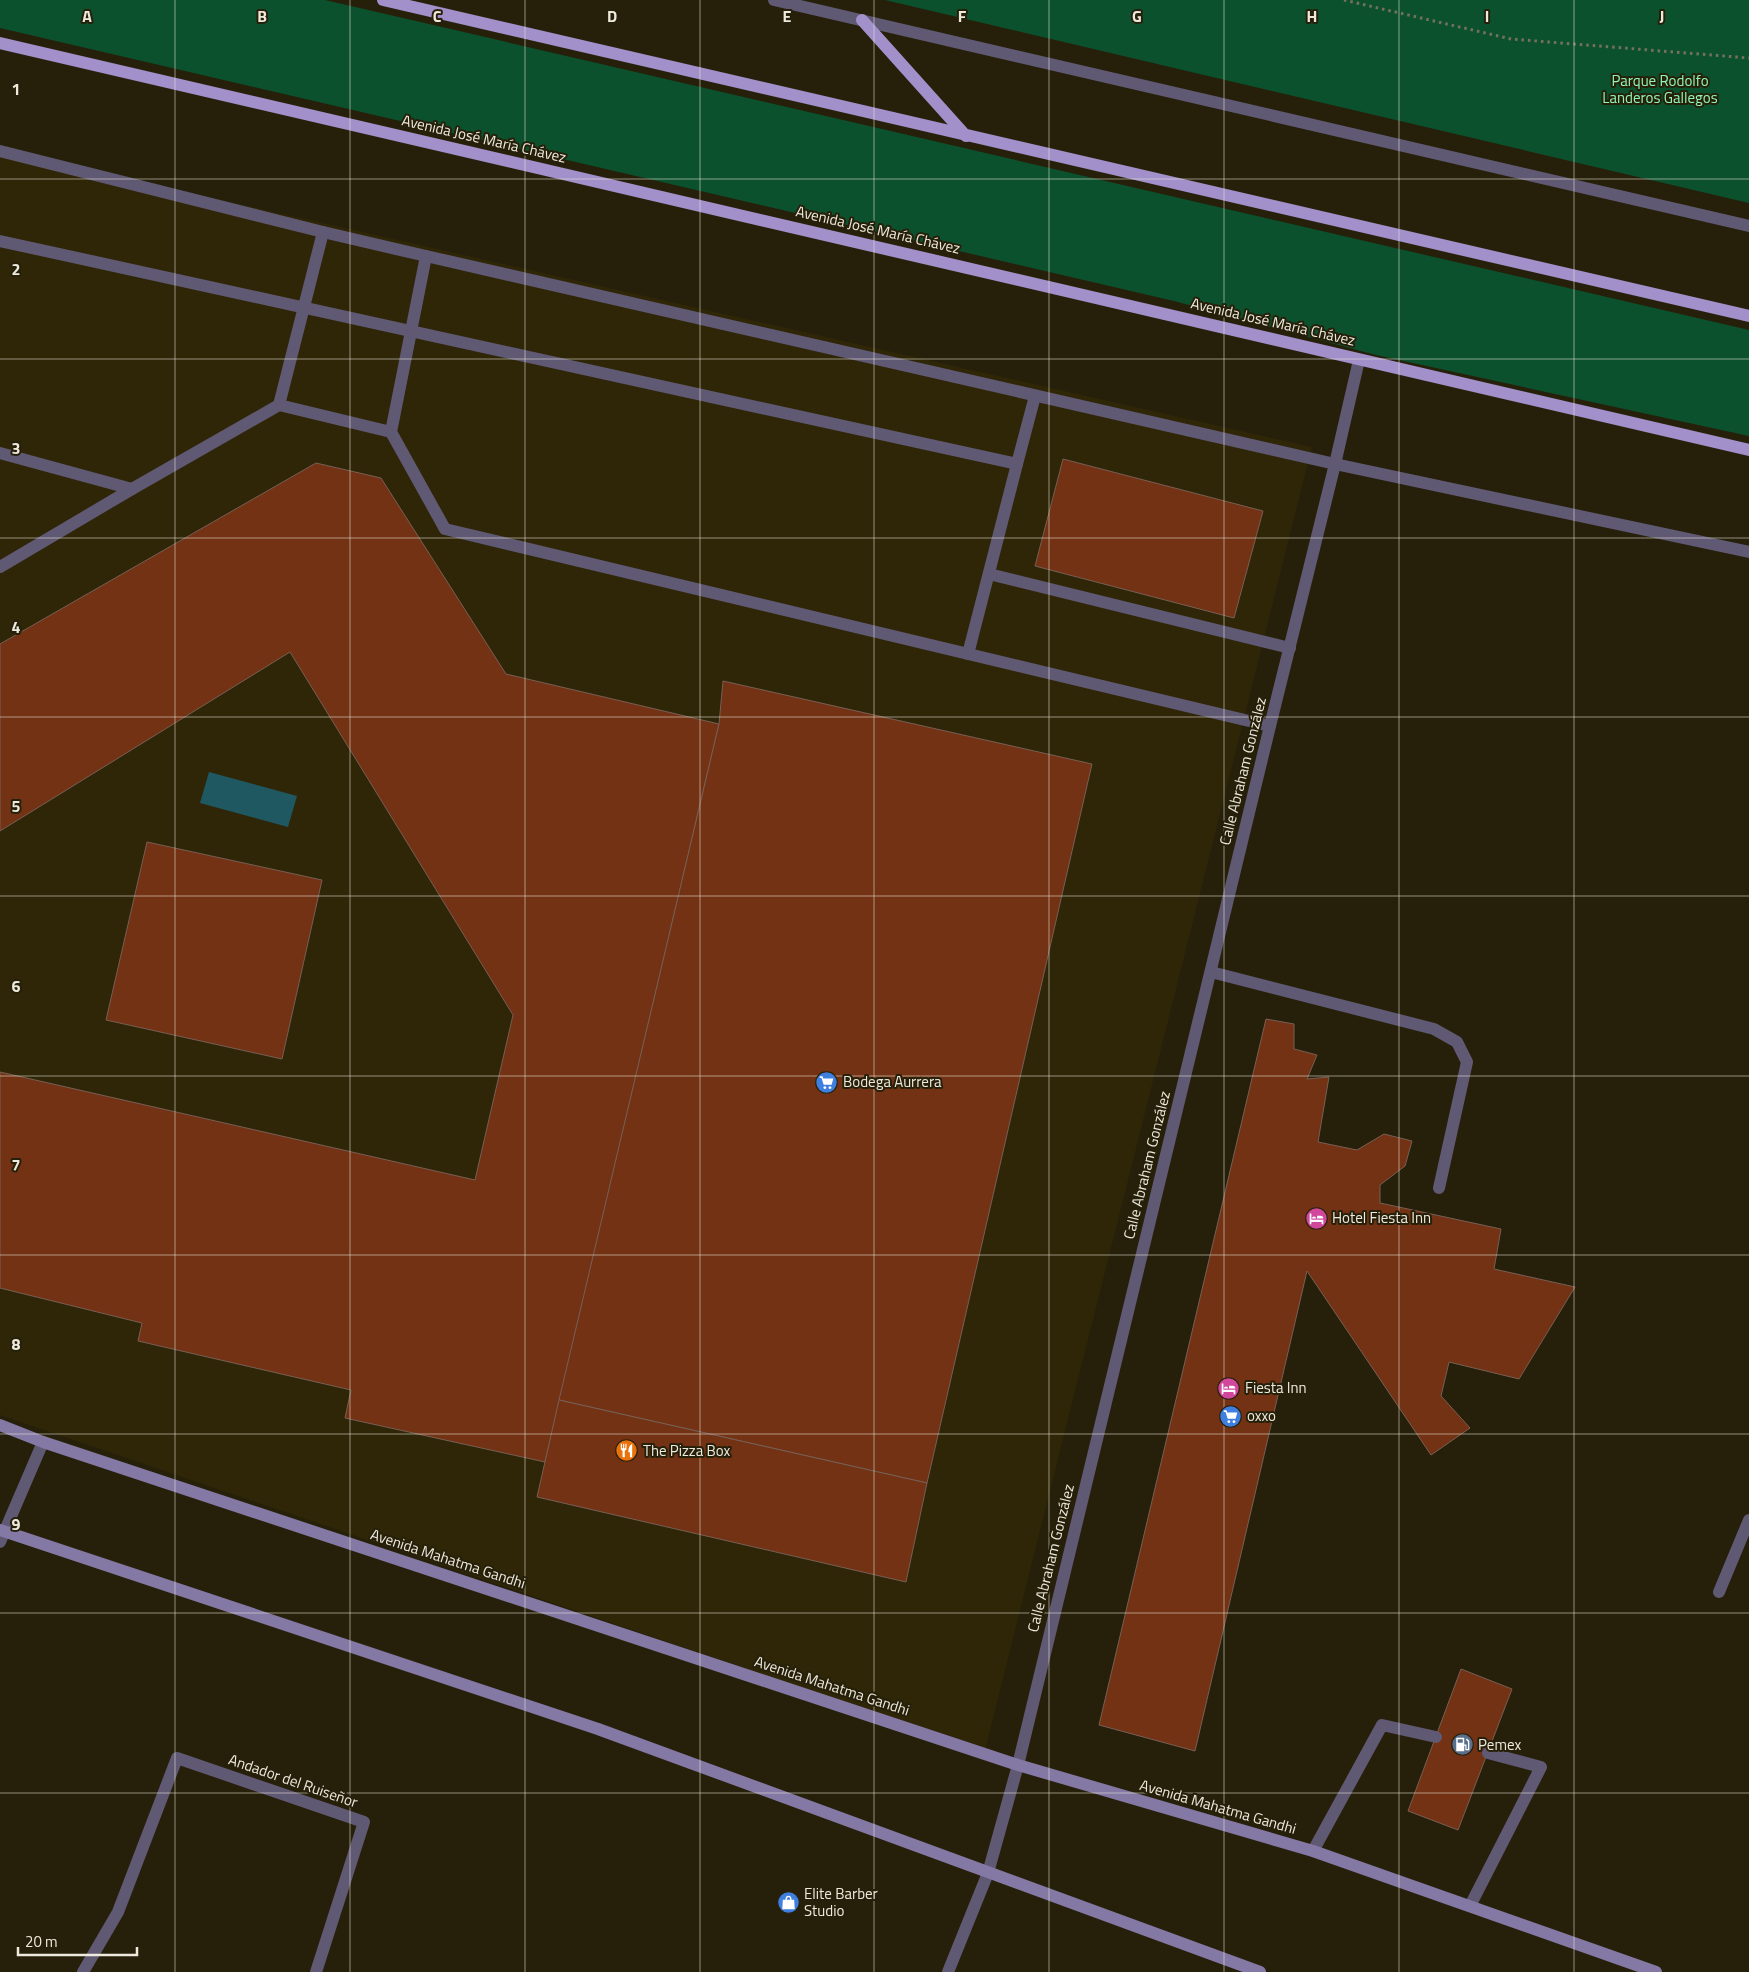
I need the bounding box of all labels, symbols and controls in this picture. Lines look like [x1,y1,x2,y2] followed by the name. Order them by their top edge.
[82,4,92,28] text: A
[257,4,267,28] text: B
[433,4,442,28] text: C
[607,4,617,28] text: D
[783,4,792,28] text: E
[958,4,967,28] text: F
[1132,4,1142,28] text: G
[1307,4,1317,28] text: H
[1485,4,1489,28] text: I
[1660,4,1664,28] text: J
[1602,69,1718,109] park label: Parque Rodolfo Landeros Gallegos
[12,77,20,101] text: 1
[400,108,569,169] street label: Avenida José María Chávez
[794,199,963,260] street label: Avenida José María Chávez
[12,257,20,281] text: 2
[1189,291,1358,352] street label: Avenida José María Chávez
[12,436,20,460] text: 3
[12,615,21,639] text: 4
[1213,694,1272,847] street label: Calle Abraham González
[12,794,21,818] text: 5
[12,974,21,998] text: 6
[815,1070,839,1094] supermarket icon: Bodega Aurrera
[843,1070,942,1093] place label: Bodega Aurrera
[1117,1088,1176,1241] street label: Calle Abraham González
[12,1153,20,1177] text: 7
[1304,1206,1328,1230] hotel icon: Hotel Fiesta Inn
[1332,1206,1431,1229] place label: Hotel Fiesta Inn
[12,1332,21,1356] text: 8
[1217,1376,1241,1400] hotel icon: Fiesta Inn
[1245,1376,1307,1399] place label: Fiesta Inn
[1219,1404,1243,1428] supermarket icon: oxxo
[1247,1404,1276,1427] place label: oxxo
[615,1439,639,1463] restaurant icon: The Pizza Box
[643,1439,730,1462] place label: The Pizza Box
[1021,1481,1080,1634] street label: Calle Abraham González
[12,1512,21,1536] text: 9
[368,1523,529,1594] street label: Avenida Mahatma Gandhi
[752,1650,913,1721] street label: Avenida Mahatma Gandhi
[1450,1733,1474,1757] fuel station icon: Pemex
[1478,1733,1521,1756] place label: Pemex
[225,1748,361,1813] street label: Andador del Ruiseñor
[1137,1773,1299,1840] street label: Avenida Mahatma Gandhi
[804,1882,878,1922] place label: Elite Barber Studio
[776,1891,800,1915] shop icon: Elite Barber Studio
[18,1924,136,1956] scale bar
[25,1930,58,1953] text: 20 m

